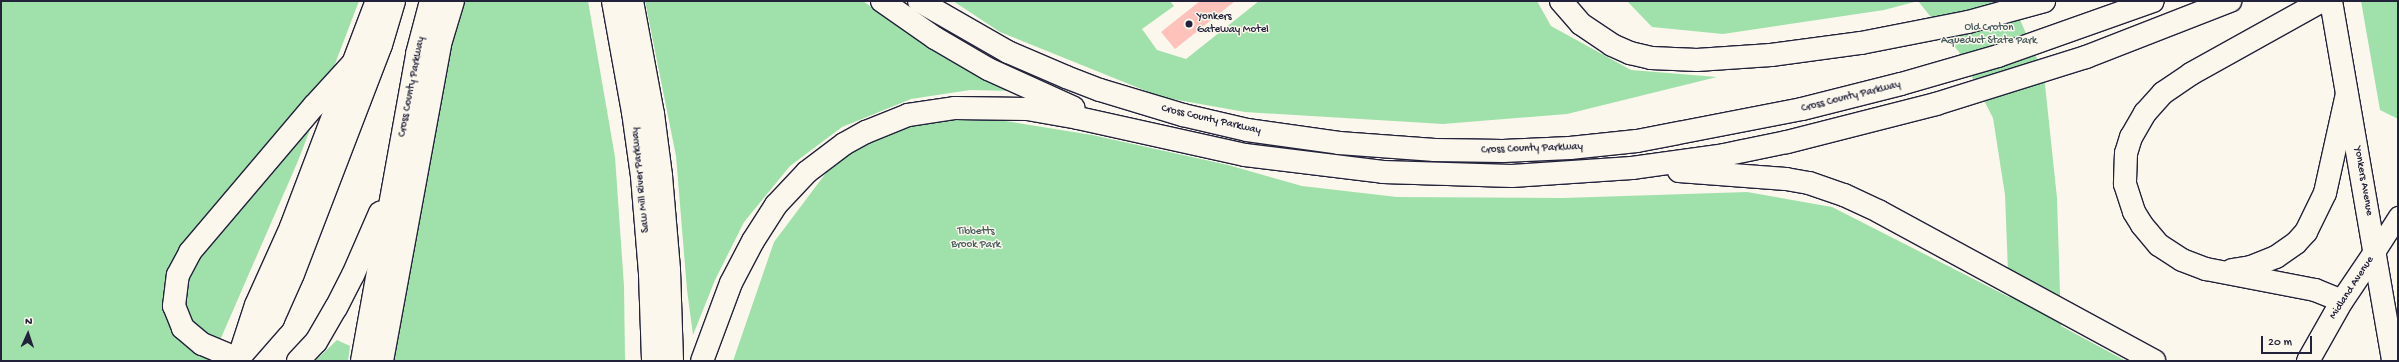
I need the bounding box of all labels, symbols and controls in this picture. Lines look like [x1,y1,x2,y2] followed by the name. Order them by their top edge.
[1197,11,1269,37] place label: Yonkers Gateway Motel
[1184,19,1194,29] marker: Yonkers Gateway Motel
[1941,22,2037,48] park label: Old Croton Aqueduct State Park
[396,36,428,138] street label: Cross County Parkway
[1800,78,1902,116] street label: Cross County Parkway
[1160,102,1262,138] street label: Cross County Parkway
[629,127,653,233] street label: Saw Mill River Parkway
[1481,141,1583,157] street label: Cross County Parkway
[2350,145,2376,217] street label: Yonkers Avenue
[951,226,1001,252] park label: Tibbetts Brook Park
[2327,254,2377,322] street label: Midland Avenue
[8,314,48,354] north arrow
[25,316,33,328] text: N
[2263,328,2314,354] scale bar
[2268,336,2292,350] text: 20 m

